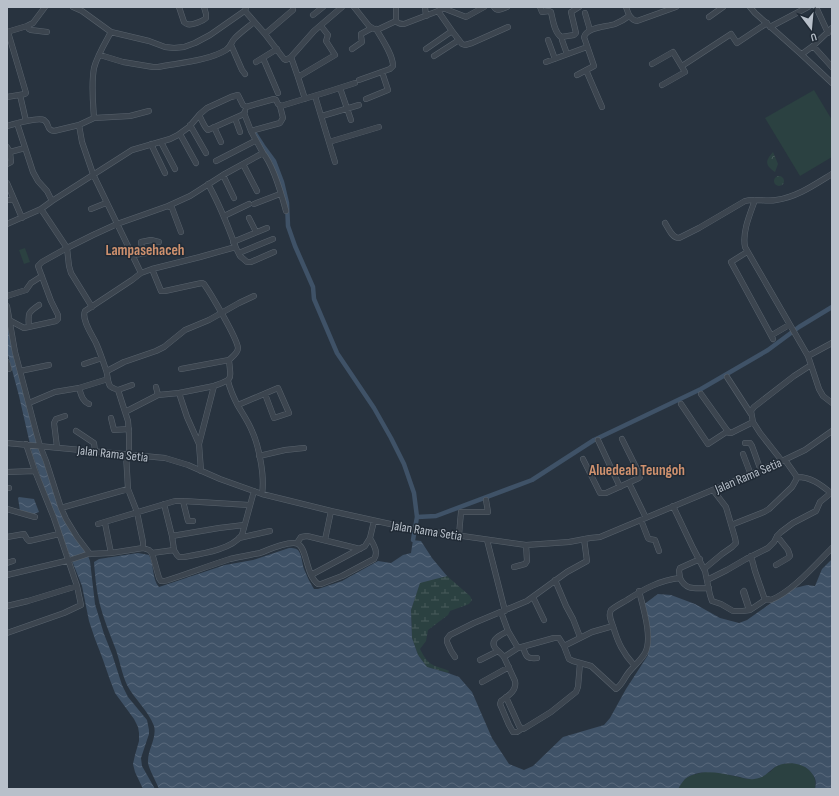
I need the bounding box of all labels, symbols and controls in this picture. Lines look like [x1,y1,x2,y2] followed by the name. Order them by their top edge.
[791,8,831,48] north arrow
[809,30,818,44] text: U
[105,241,185,260] district label: Lampasehaceh
[76,442,149,466] street label: Jalan Rama Setia
[712,455,784,498] street label: Jalan Rama Setia
[588,461,685,480] district label: Aluedeah Teungoh
[389,517,463,544] street label: Jalan Rama Setia

